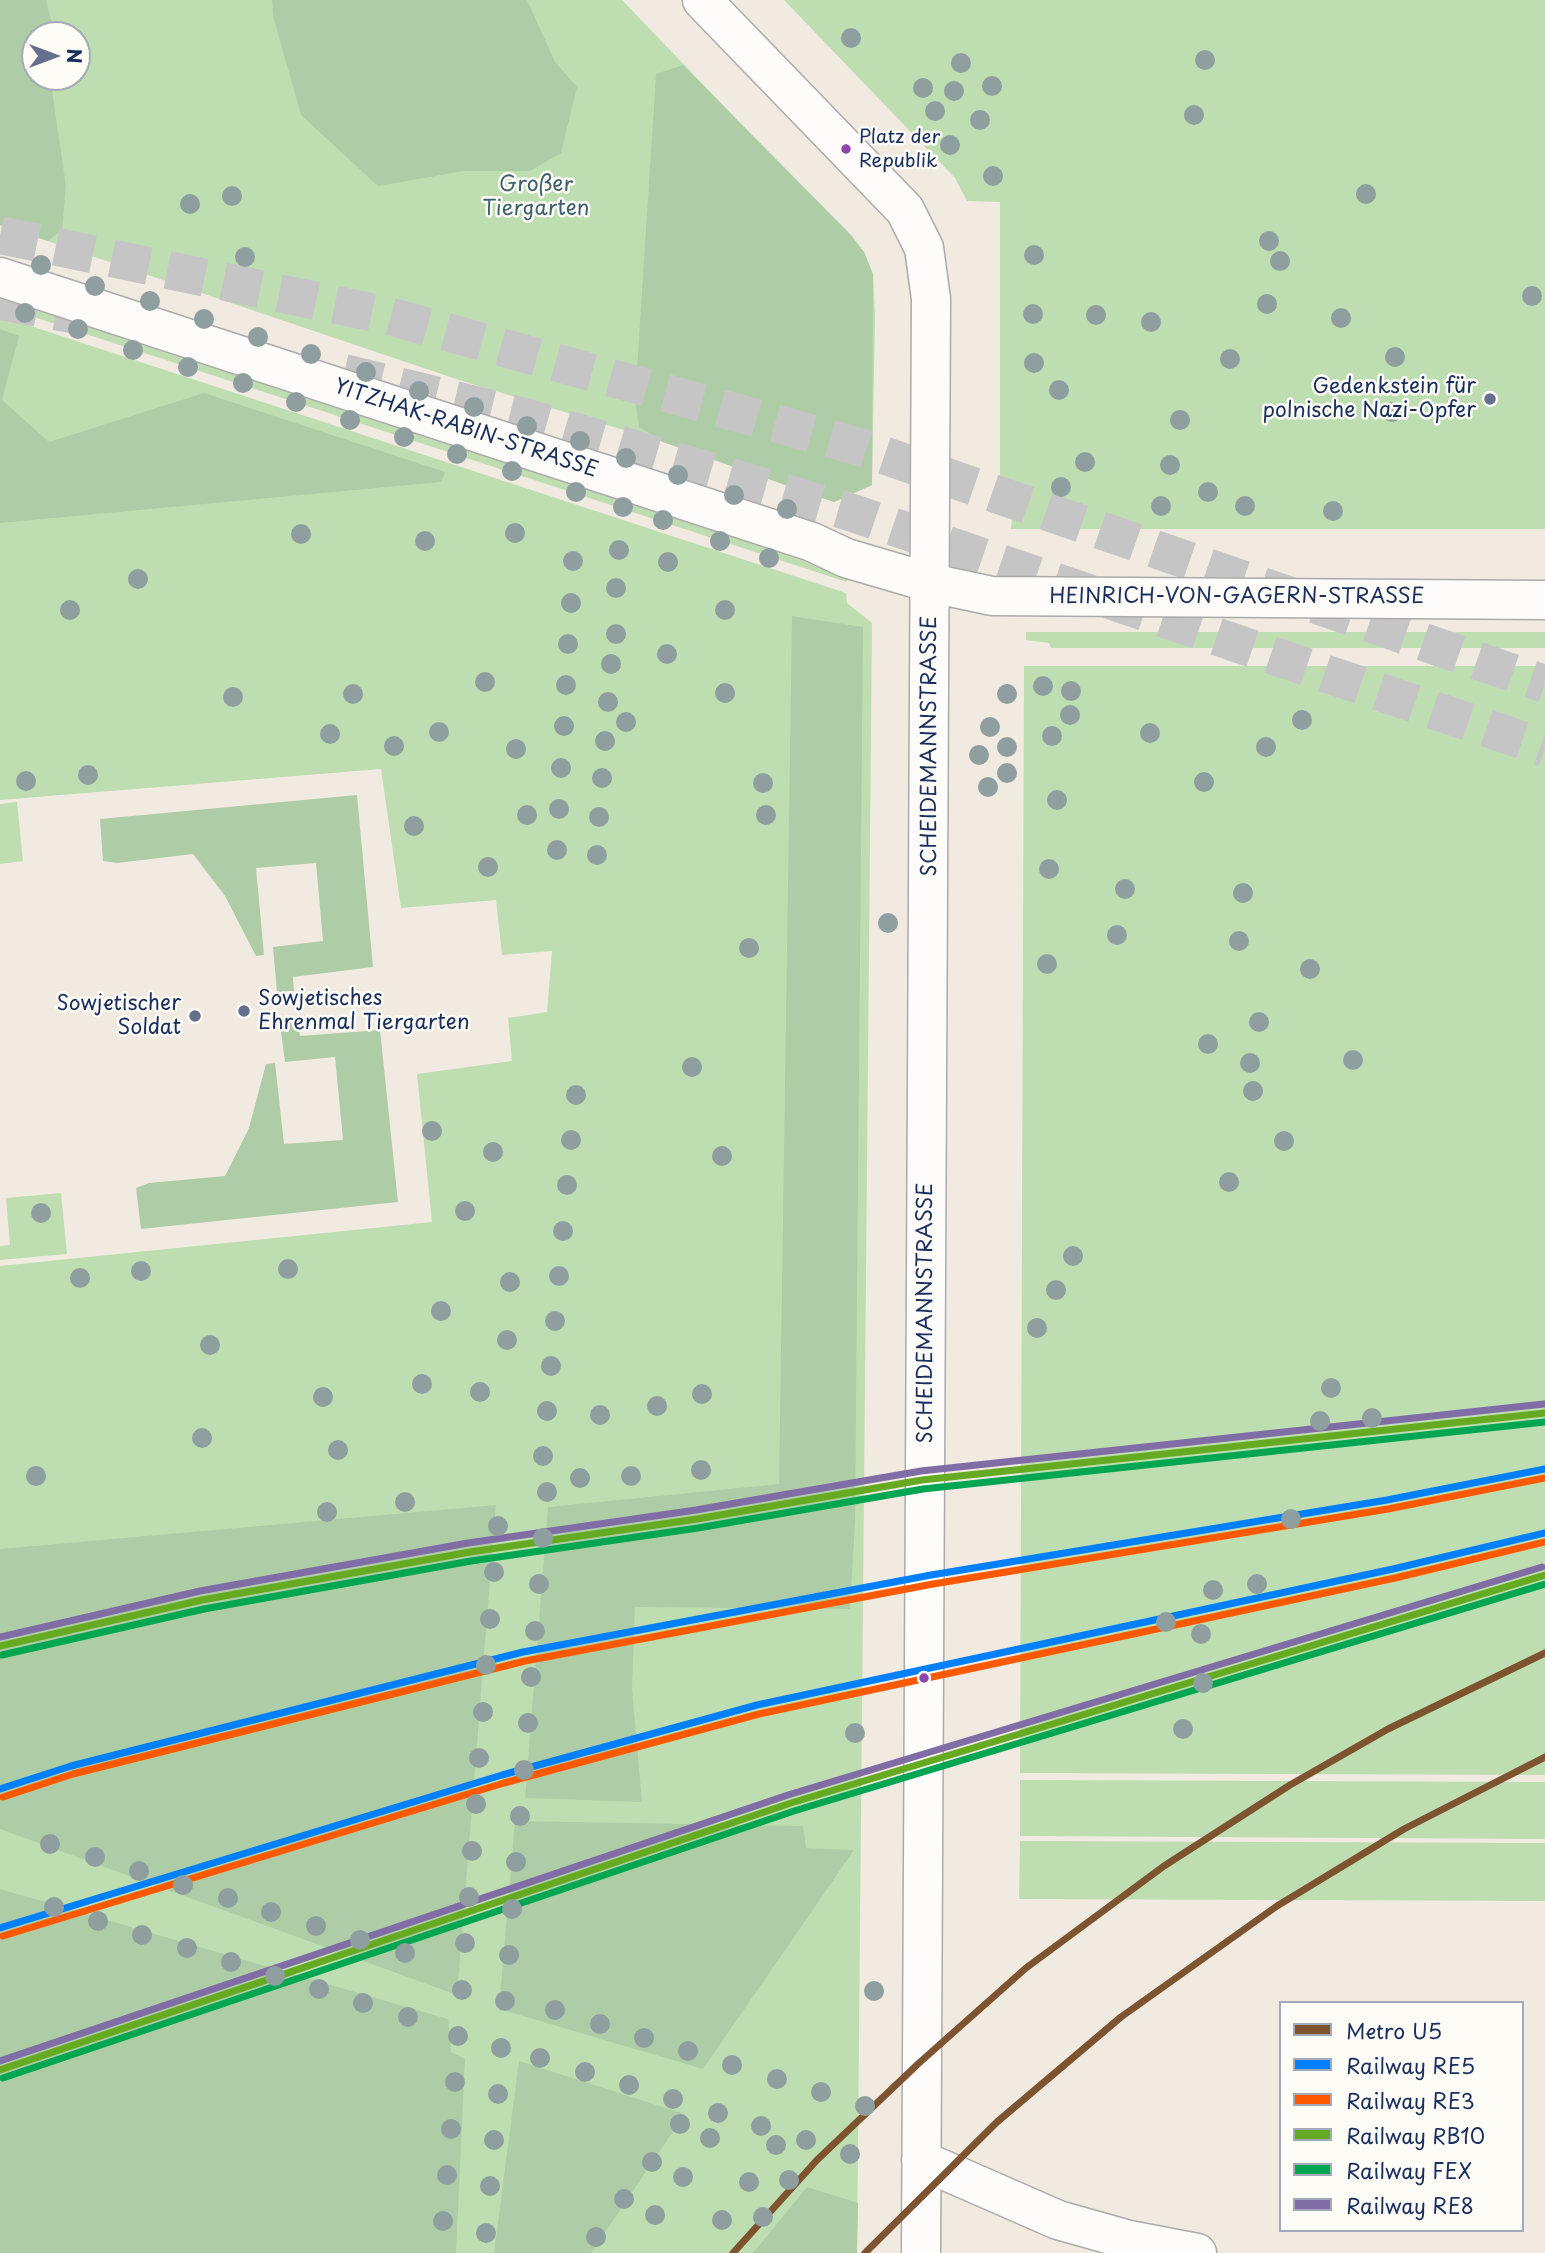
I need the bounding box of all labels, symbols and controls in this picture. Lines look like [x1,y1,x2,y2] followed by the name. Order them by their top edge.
[21,21,91,91] north arrow
[61,48,89,64] text: N
[859,127,940,171] place label: Platz der Republik
[839,142,853,156] marker: Platz der Republik
[483,172,589,222] park label: Großer Tiergarten
[331,374,601,484] street label: YITZHAK-RABIN-STRASSE
[1262,374,1476,424] place label: Gedenkstein für polnische Nazi-Opfer
[1482,391,1498,407] marker: Gedenkstein für polnische Nazi-Opfer
[1049,584,1425,610] street label: HEINRICH-VON-GAGERN-STRASSE
[917,616,943,876] street label: SCHEIDEMANNSTRASSE
[258,986,470,1036] place label: Sowjetisches Ehrenmal Tiergarten
[56,991,181,1041] place label: Sowjetischer Soldat
[236,1003,252,1019] marker: Sowjetisches Ehrenmal Tiergarten
[187,1008,203,1024] marker: Sowjetischer Soldat
[913,1183,939,1443] street label: SCHEIDEMANNSTRASSE
[917,1671,931,1685] unlabelled marker
[1279,2001,1524,2232] legend
[1346,2014,1442,2046] text: Metro U5
[1346,2049,1475,2081] text: Railway RE5
[1346,2084,1475,2116] text: Railway RE3
[1346,2119,1485,2151] text: Railway RB10
[1346,2154,1472,2186] text: Railway FEX
[1346,2189,1474,2221] text: Railway RE8

